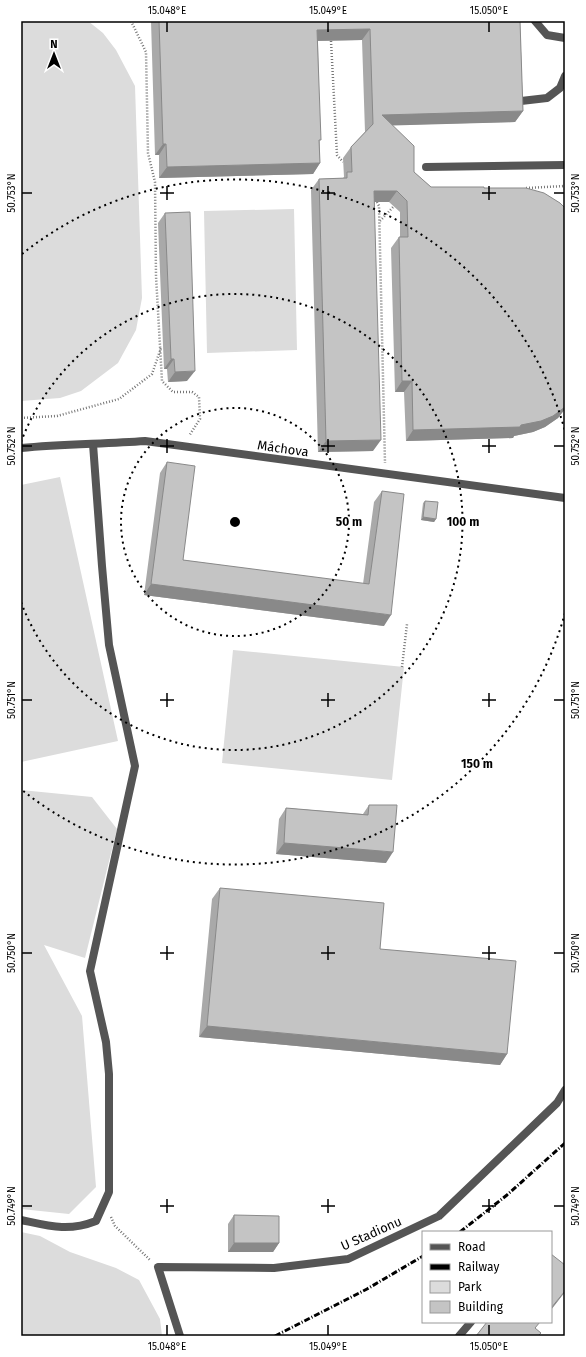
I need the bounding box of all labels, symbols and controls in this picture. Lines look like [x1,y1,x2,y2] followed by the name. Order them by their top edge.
[148,5,186,17] text: 15.048°E
[309,5,347,17] text: 15.049°E
[470,5,508,17] text: 15.050°E
[34,34,74,74] north arrow
[50,38,58,51] text: N
[6,173,18,213] text: 50.753°N
[570,173,582,213] text: 50.753°N
[6,426,18,466] text: 50.752°N
[570,426,582,466] text: 50.752°N
[256,437,310,460] street label: Máchova
[228,515,242,529] centre of rings
[336,515,362,529] text: 50 m
[447,515,479,529] text: 100 m
[6,681,18,719] text: 50.751°N
[570,681,582,719] text: 50.751°N
[461,757,493,771] text: 150 m
[6,933,18,973] text: 50.750°N
[570,933,582,973] text: 50.750°N
[6,1186,18,1226] text: 50.749°N
[570,1186,582,1226] text: 50.749°N
[338,1213,404,1254] street label: U Stadionu
[422,1231,552,1323] legend
[458,1240,486,1254] text: Road
[458,1260,499,1274] text: Railway
[458,1280,482,1294] text: Park
[458,1300,504,1314] text: Building
[148,1341,186,1353] text: 15.048°E
[309,1341,347,1353] text: 15.049°E
[470,1341,508,1353] text: 15.050°E

